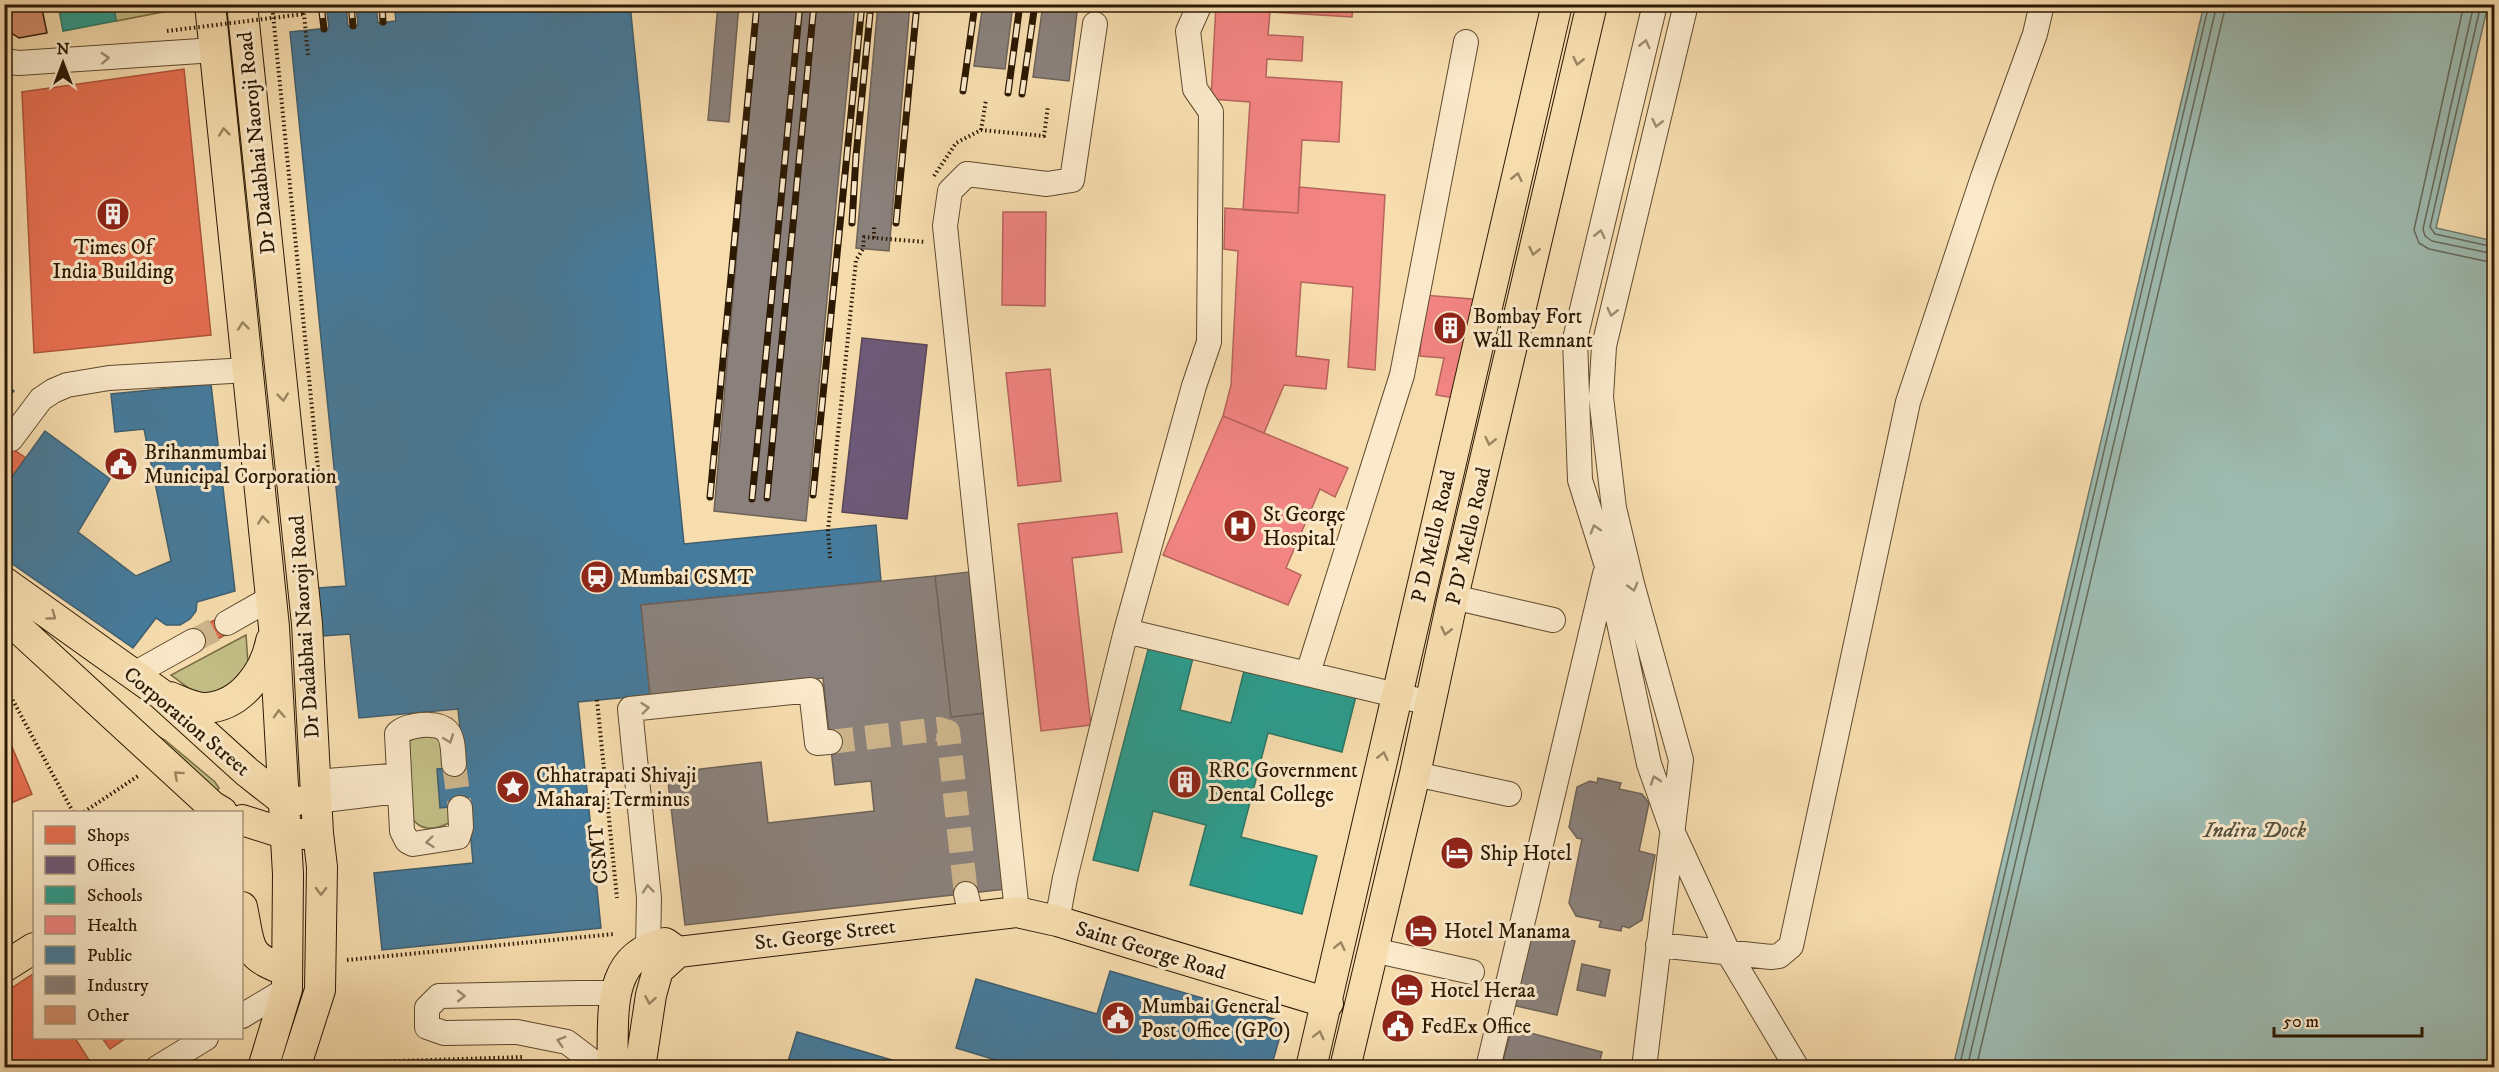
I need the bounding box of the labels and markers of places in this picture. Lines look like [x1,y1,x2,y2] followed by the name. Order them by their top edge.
[95,196,131,232] building icon: Times Of India Building
[52,235,174,285] place label: Times Of India Building
[1472,304,1593,354] place label: Bombay Fort Wall Remnant
[1432,310,1468,346] building icon: Bombay Fort Wall Remnant
[144,440,337,490] place label: Brihanmumbai Municipal Corporation
[103,446,139,482] public building icon: Brihanmumbai Municipal Corporation
[1263,502,1346,552] place label: St George Hospital
[1222,508,1258,544] hospital icon: St George Hospital
[579,559,615,595] station icon: Mumbai CSMT
[620,565,754,591] place label: Mumbai CSMT
[1208,758,1358,808] place label: RRC Government Dental College
[536,763,697,813] place label: Chhatrapati Shivaji Maharaj Terminus
[1167,764,1203,800] building icon: RRC Government Dental College
[495,769,531,805] place icon: Chhatrapati Shivaji Maharaj Terminus
[1439,835,1475,871] hotel icon: Ship Hotel
[1480,841,1572,867] place label: Ship Hotel
[1403,913,1439,949] hotel icon: Hotel Manama
[1444,919,1571,945] place label: Hotel Manama
[1389,972,1425,1008] hotel icon: Hotel Heraa
[1430,978,1535,1004] place label: Hotel Heraa
[1141,994,1290,1044] place label: Mumbai General Post Office (GPO)
[1100,1000,1136,1036] public building icon: Mumbai General Post Office (GPO)
[1380,1008,1416,1044] public building icon: FedEx Office
[1421,1014,1532,1040] place label: FedEx Office

